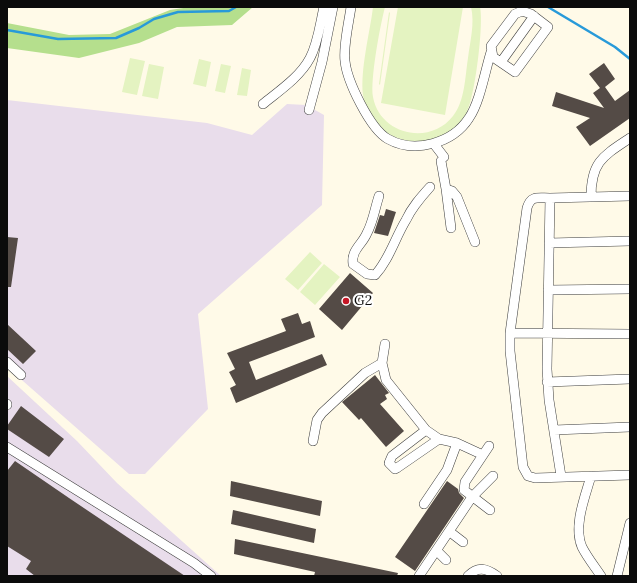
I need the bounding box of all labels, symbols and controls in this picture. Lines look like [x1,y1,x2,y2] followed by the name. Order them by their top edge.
[354,293,372,309] place label: G2
[341,296,351,306] marker: G2

